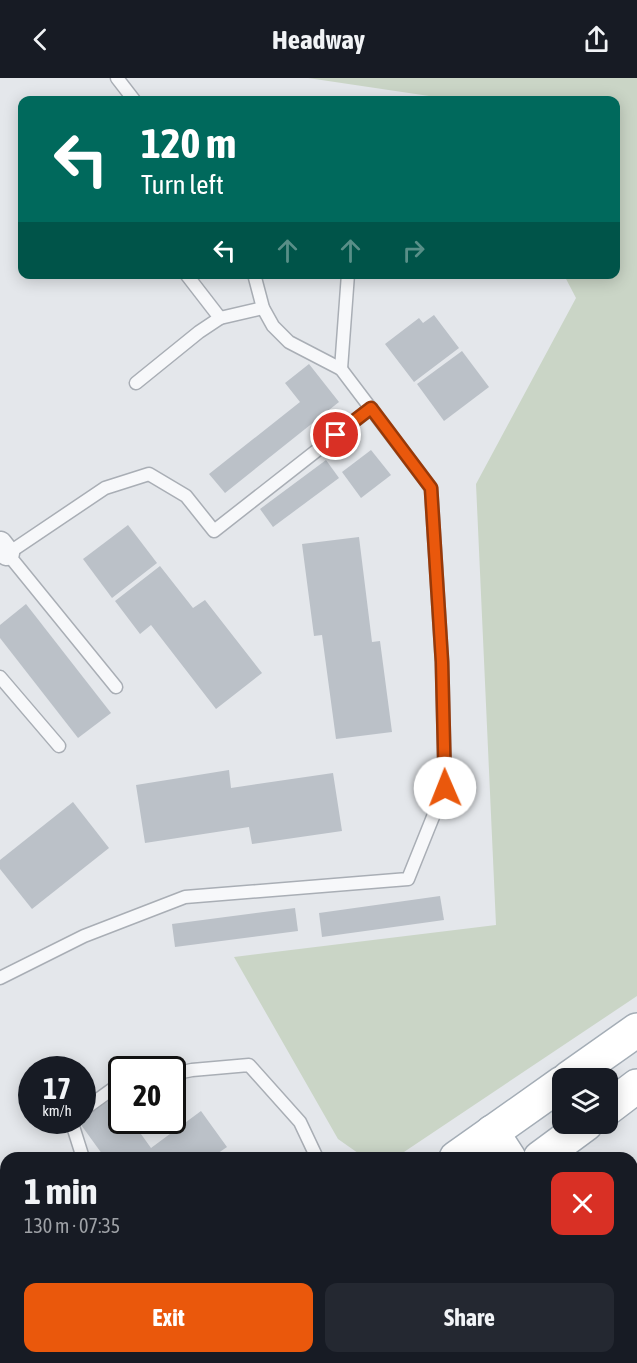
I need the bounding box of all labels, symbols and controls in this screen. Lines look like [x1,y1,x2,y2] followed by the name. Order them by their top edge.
[24,23,57,56] icon: back
[580,23,613,56] icon: share
[272,24,365,55] text: Headway
[141,119,236,167] text: 120 m
[42,120,120,198] icon: left
[141,169,224,200] text: Turn left
[208,234,241,267] icon: left
[271,234,304,267] icon: ahead
[334,234,367,267] icon: ahead
[397,234,430,267] icon: right
[310,409,361,460] pin
[319,418,352,451] icon: arrive
[413,756,477,820] position arrow
[108,1056,186,1134] speed limit sign: 20
[552,1068,618,1134] map controls
[552,1068,618,1134] button: layers
[43,1071,71,1105] text: 17
[42,1102,72,1119] text: km/h
[24,1170,98,1212] text: 1 min
[551,1172,614,1235] button: close
[24,1214,120,1237] text: 130 m · 07:35
[24,1283,313,1352] button: Exit
[325,1283,614,1352] button: Share

